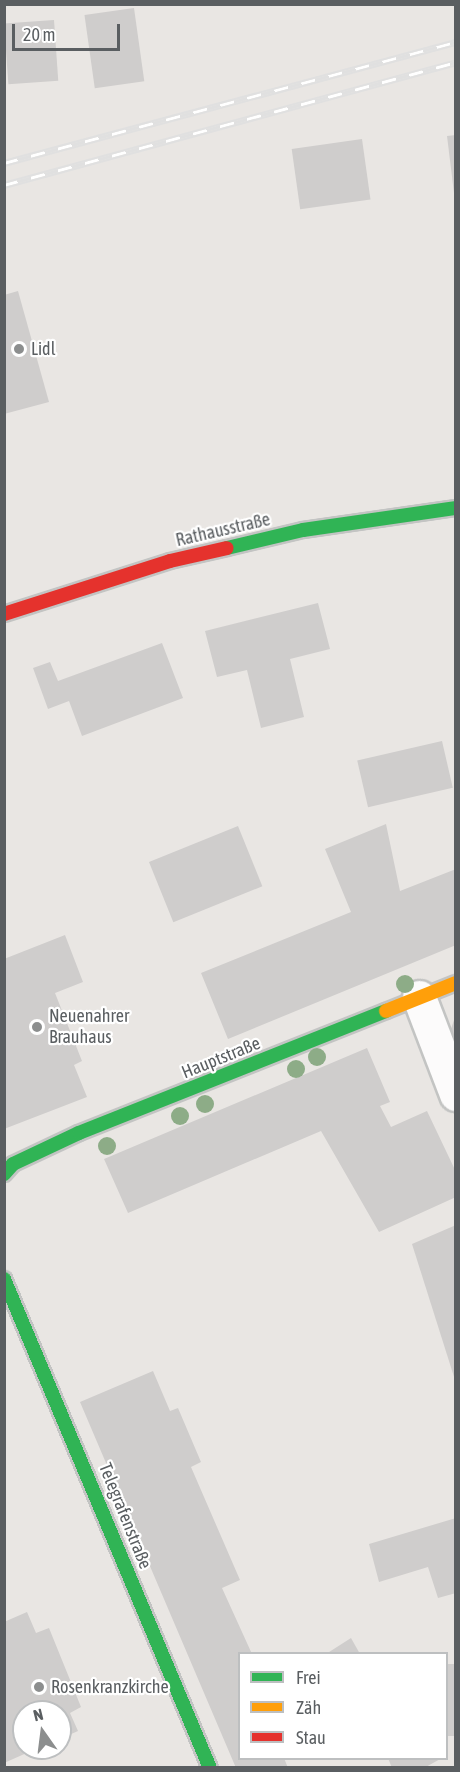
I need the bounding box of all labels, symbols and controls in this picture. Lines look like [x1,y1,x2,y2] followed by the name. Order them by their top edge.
[15,12,123,50] scale bar
[23,24,55,45] text: 20 m
[31,338,55,360] place label: Lidl
[12,342,26,356] marker: Lidl
[174,509,272,551] street label: Rathausstraße
[49,1006,129,1048] place label: Neuenahrer Brauhaus
[30,1020,44,1034] marker: Neuenahrer Brauhaus
[179,1032,263,1084] street label: Hauptstraße
[94,1460,156,1572] street label: Telegrafenstraße
[238,1652,448,1760] legend
[296,1667,321,1688] text: Frei
[51,1676,169,1698] place label: Rosenkranzkirche
[32,1680,46,1694] marker: Rosenkranzkirche
[296,1697,321,1718] text: Zäh
[12,1700,72,1760] north arrow
[31,1705,45,1724] text: N
[296,1727,326,1748] text: Stau

